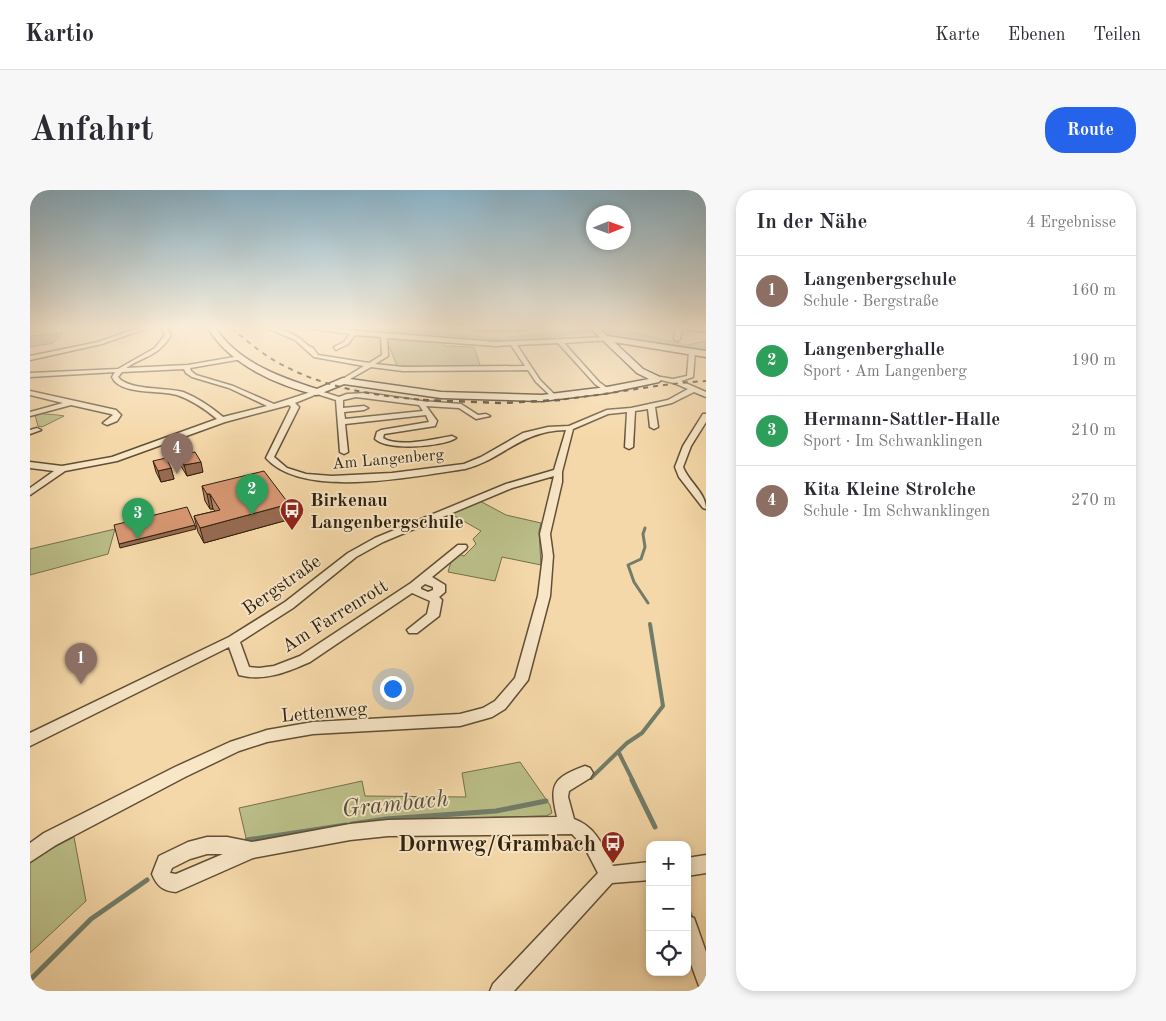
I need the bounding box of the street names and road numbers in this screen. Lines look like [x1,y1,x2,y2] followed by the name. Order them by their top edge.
[332,447,445,473] street label: Am Langenberg
[240,552,325,620] street label: Bergstraße
[279,577,392,657] street label: Am Farrenrott
[280,700,369,727] street label: Lettenweg

